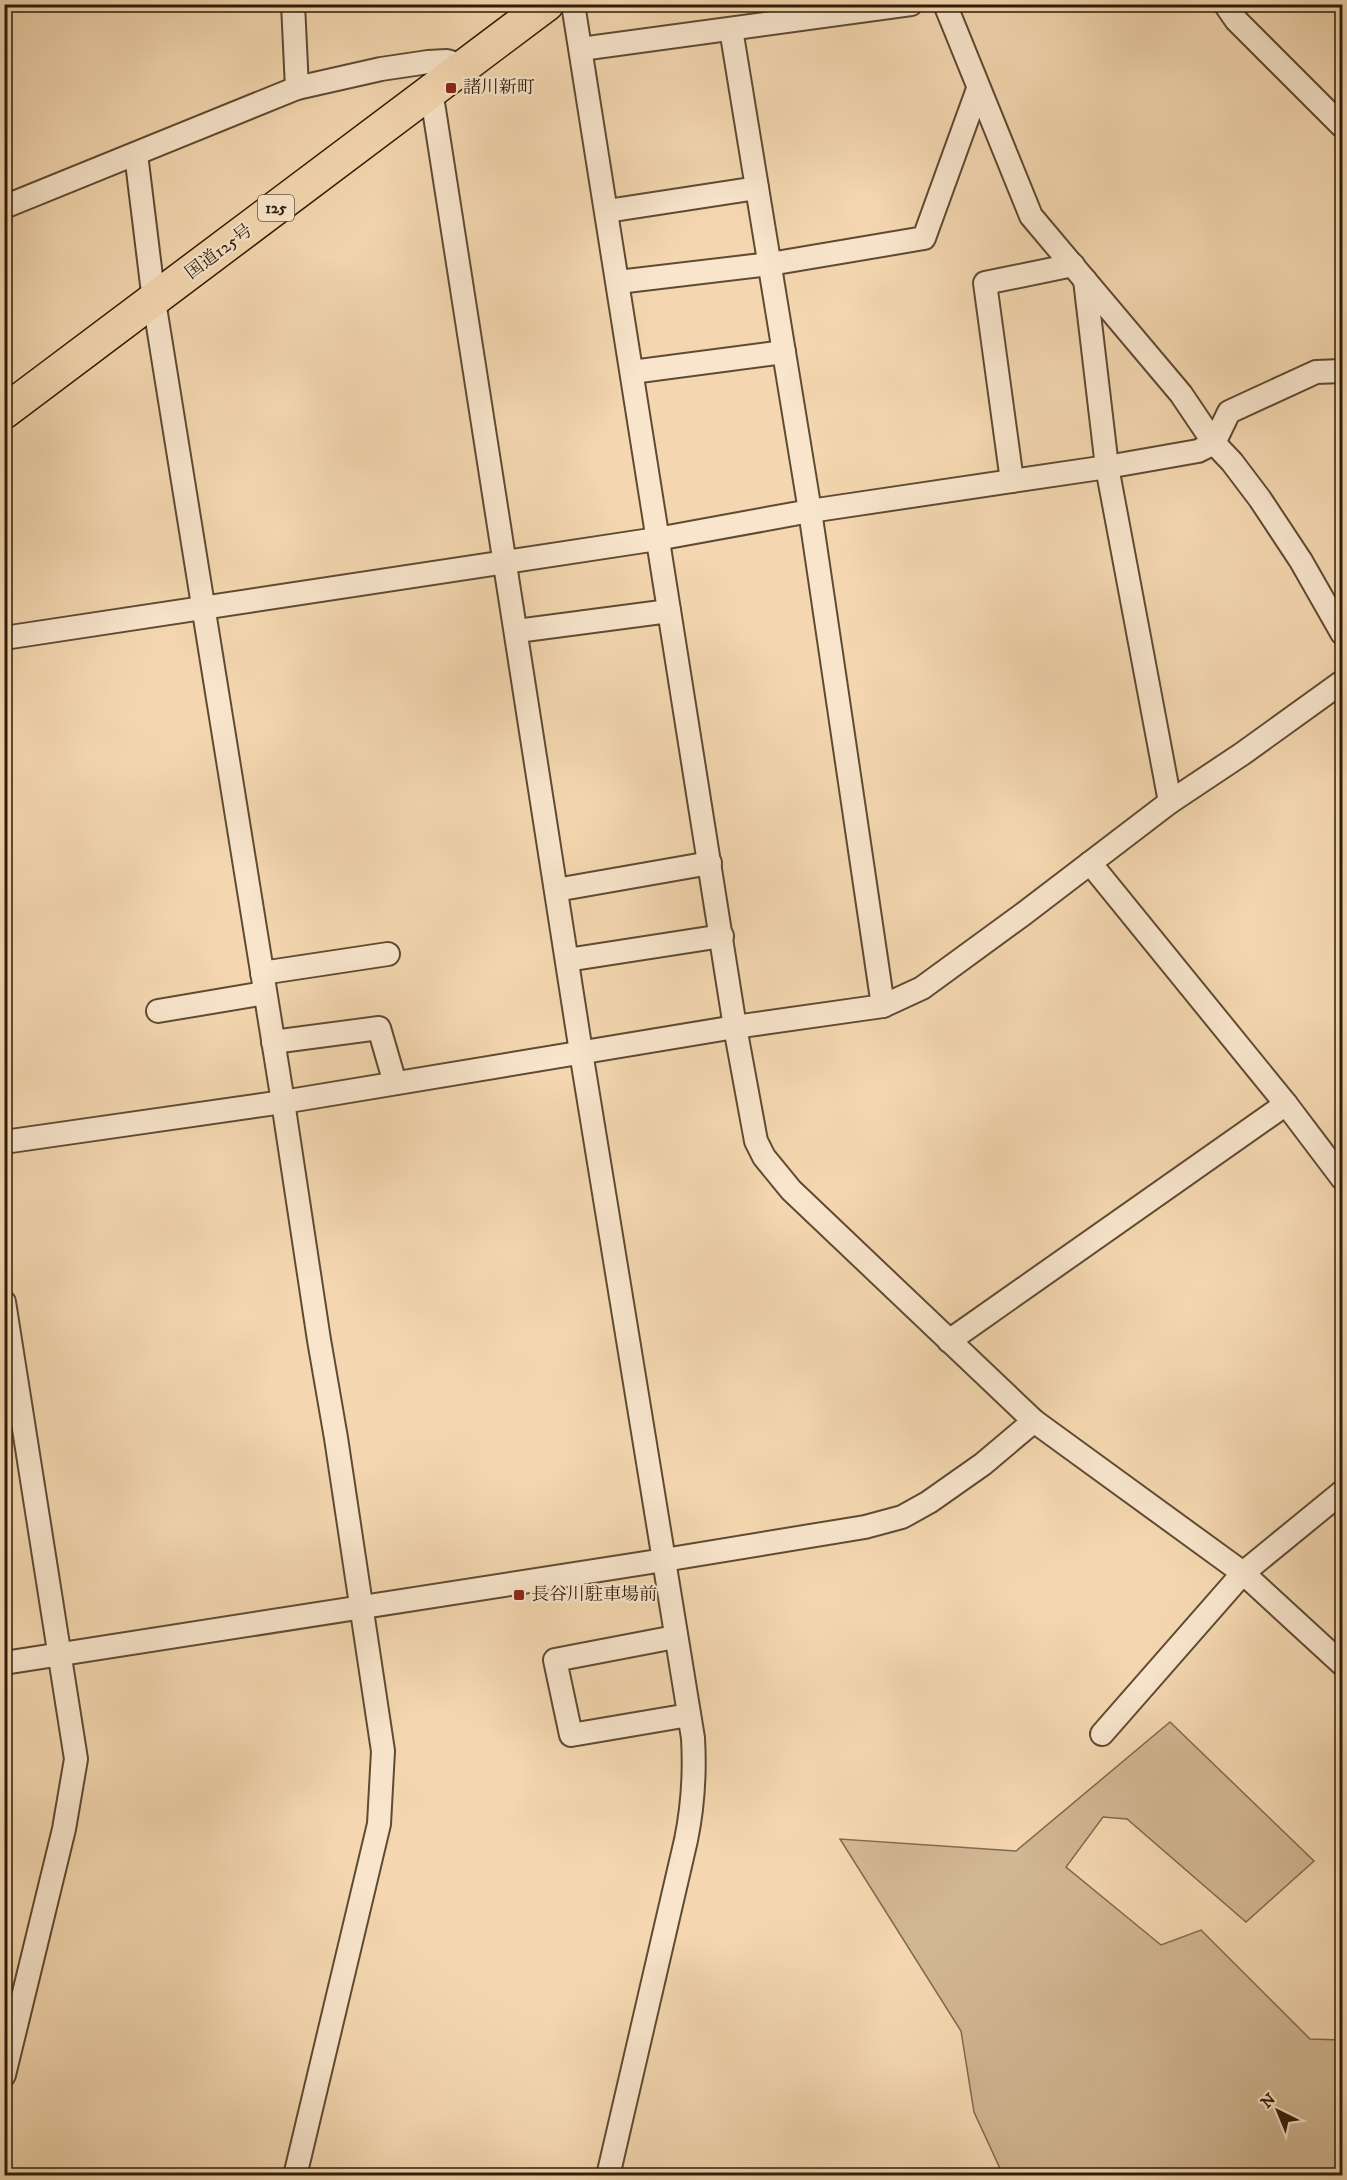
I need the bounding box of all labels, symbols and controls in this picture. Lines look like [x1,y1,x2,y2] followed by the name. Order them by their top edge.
[463,77,535,99] place label: 諸川新町
[444,81,458,95] marker: 諸川新町
[258,195,294,221] road number: 125
[181,220,257,284] street label: 国道125号
[531,1584,657,1606] place label: 長谷川駐車場前
[512,1588,526,1602] marker: 長谷川駐車場前
[1248,2081,1308,2141] north arrow
[1257,2089,1280,2113] text: N

